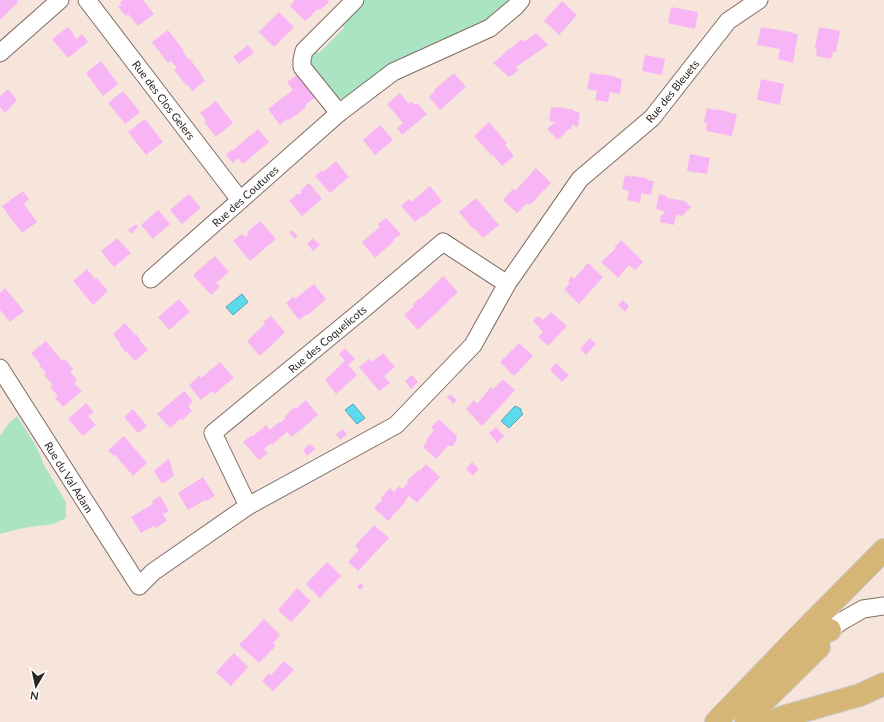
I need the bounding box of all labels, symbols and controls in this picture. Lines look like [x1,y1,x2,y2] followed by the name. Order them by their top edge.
[643,57,701,125] street label: Rue des Bleuets
[130,58,198,142] street label: Rue des Clos Gelers
[209,163,281,229] street label: Rue des Coutures
[285,302,369,375] street label: Rue des Coquelicots
[42,439,96,515] street label: Rue du Val Adam
[16,666,56,706] north arrow
[29,689,40,703] text: N

